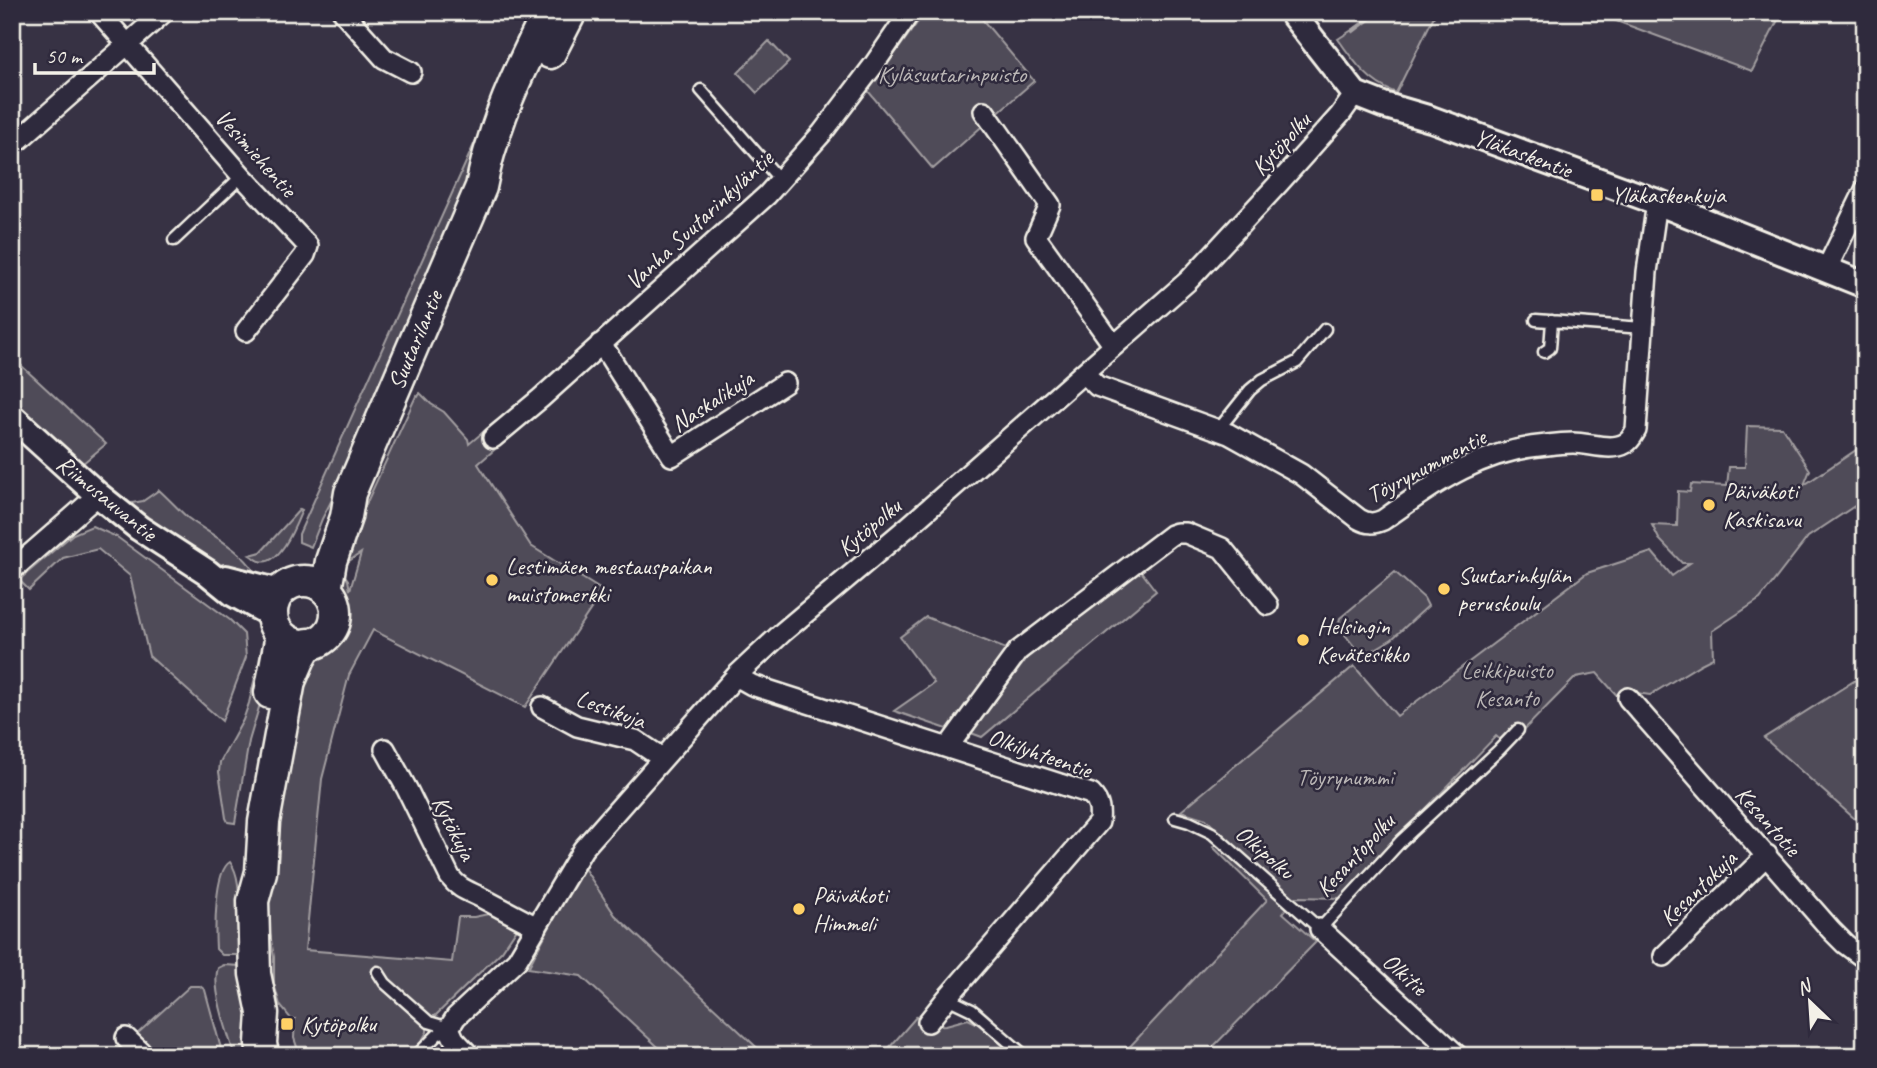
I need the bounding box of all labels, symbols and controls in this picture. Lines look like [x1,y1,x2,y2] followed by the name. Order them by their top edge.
[35,32,154,76] scale bar
[46,43,84,69] text: 50 m
[878,59,1028,89] park label: Kyläsuutarinpuisto
[209,103,305,205] street label: Vesimiehentie
[1245,104,1319,182] street label: Kytöpolku
[1470,122,1578,185] street label: Yläkaskentie
[619,142,781,296] street label: Vanha Suutarinkyläntie
[1611,180,1727,210] place label: Yläkaskenkuja
[1589,187,1605,203] marker: Yläkaskenkuja
[381,284,450,394] street label: Suutarilantie
[665,363,760,439] street label: Naskalikuja
[1361,421,1493,510] street label: Töyrynummentie
[51,448,165,549] street label: Riimusauvantie
[1723,476,1803,534] place label: Päiväkoti Kaskisavu
[831,490,909,563] street label: Kytöpolku
[1701,497,1717,513] marker: Päiväkoti Kaskisavu
[506,551,712,609] place label: Lestimäen mestauspaikan muistomerkki
[1458,560,1572,618] place label: Suutarinkylän peruskoulu
[484,572,500,588] marker: Lestimäen mestauspaikan muistomerkki
[1436,581,1452,597] marker: Suutarinkylän peruskoulu
[1317,611,1410,669] place label: Helsingin Kevätesikko
[1295,632,1311,648] marker: Helsingin Kevätesikko
[1461,655,1554,713] park label: Leikkipuisto Kesanto
[572,683,651,736] street label: Lestikuja
[984,721,1098,785] street label: Olkilyhteentie
[1297,762,1396,792] park label: Töyrynummi
[1729,780,1809,864] street label: Kesantotie
[425,791,483,866] street label: Kytökuja
[1309,806,1403,903] street label: Kesantopolku
[1229,818,1302,887] street label: Olkipolku
[1653,843,1744,932] street label: Kesantokuja
[813,880,890,938] place label: Päiväkoti Himmeli
[791,901,807,917] marker: Päiväkoti Himmeli
[1376,946,1435,1003] street label: Olkitie
[1776,967,1846,1036] north arrow
[1793,973,1817,1001] text: N
[301,1009,378,1039] place label: Kytöpolku
[279,1016,295,1032] marker: Kytöpolku

